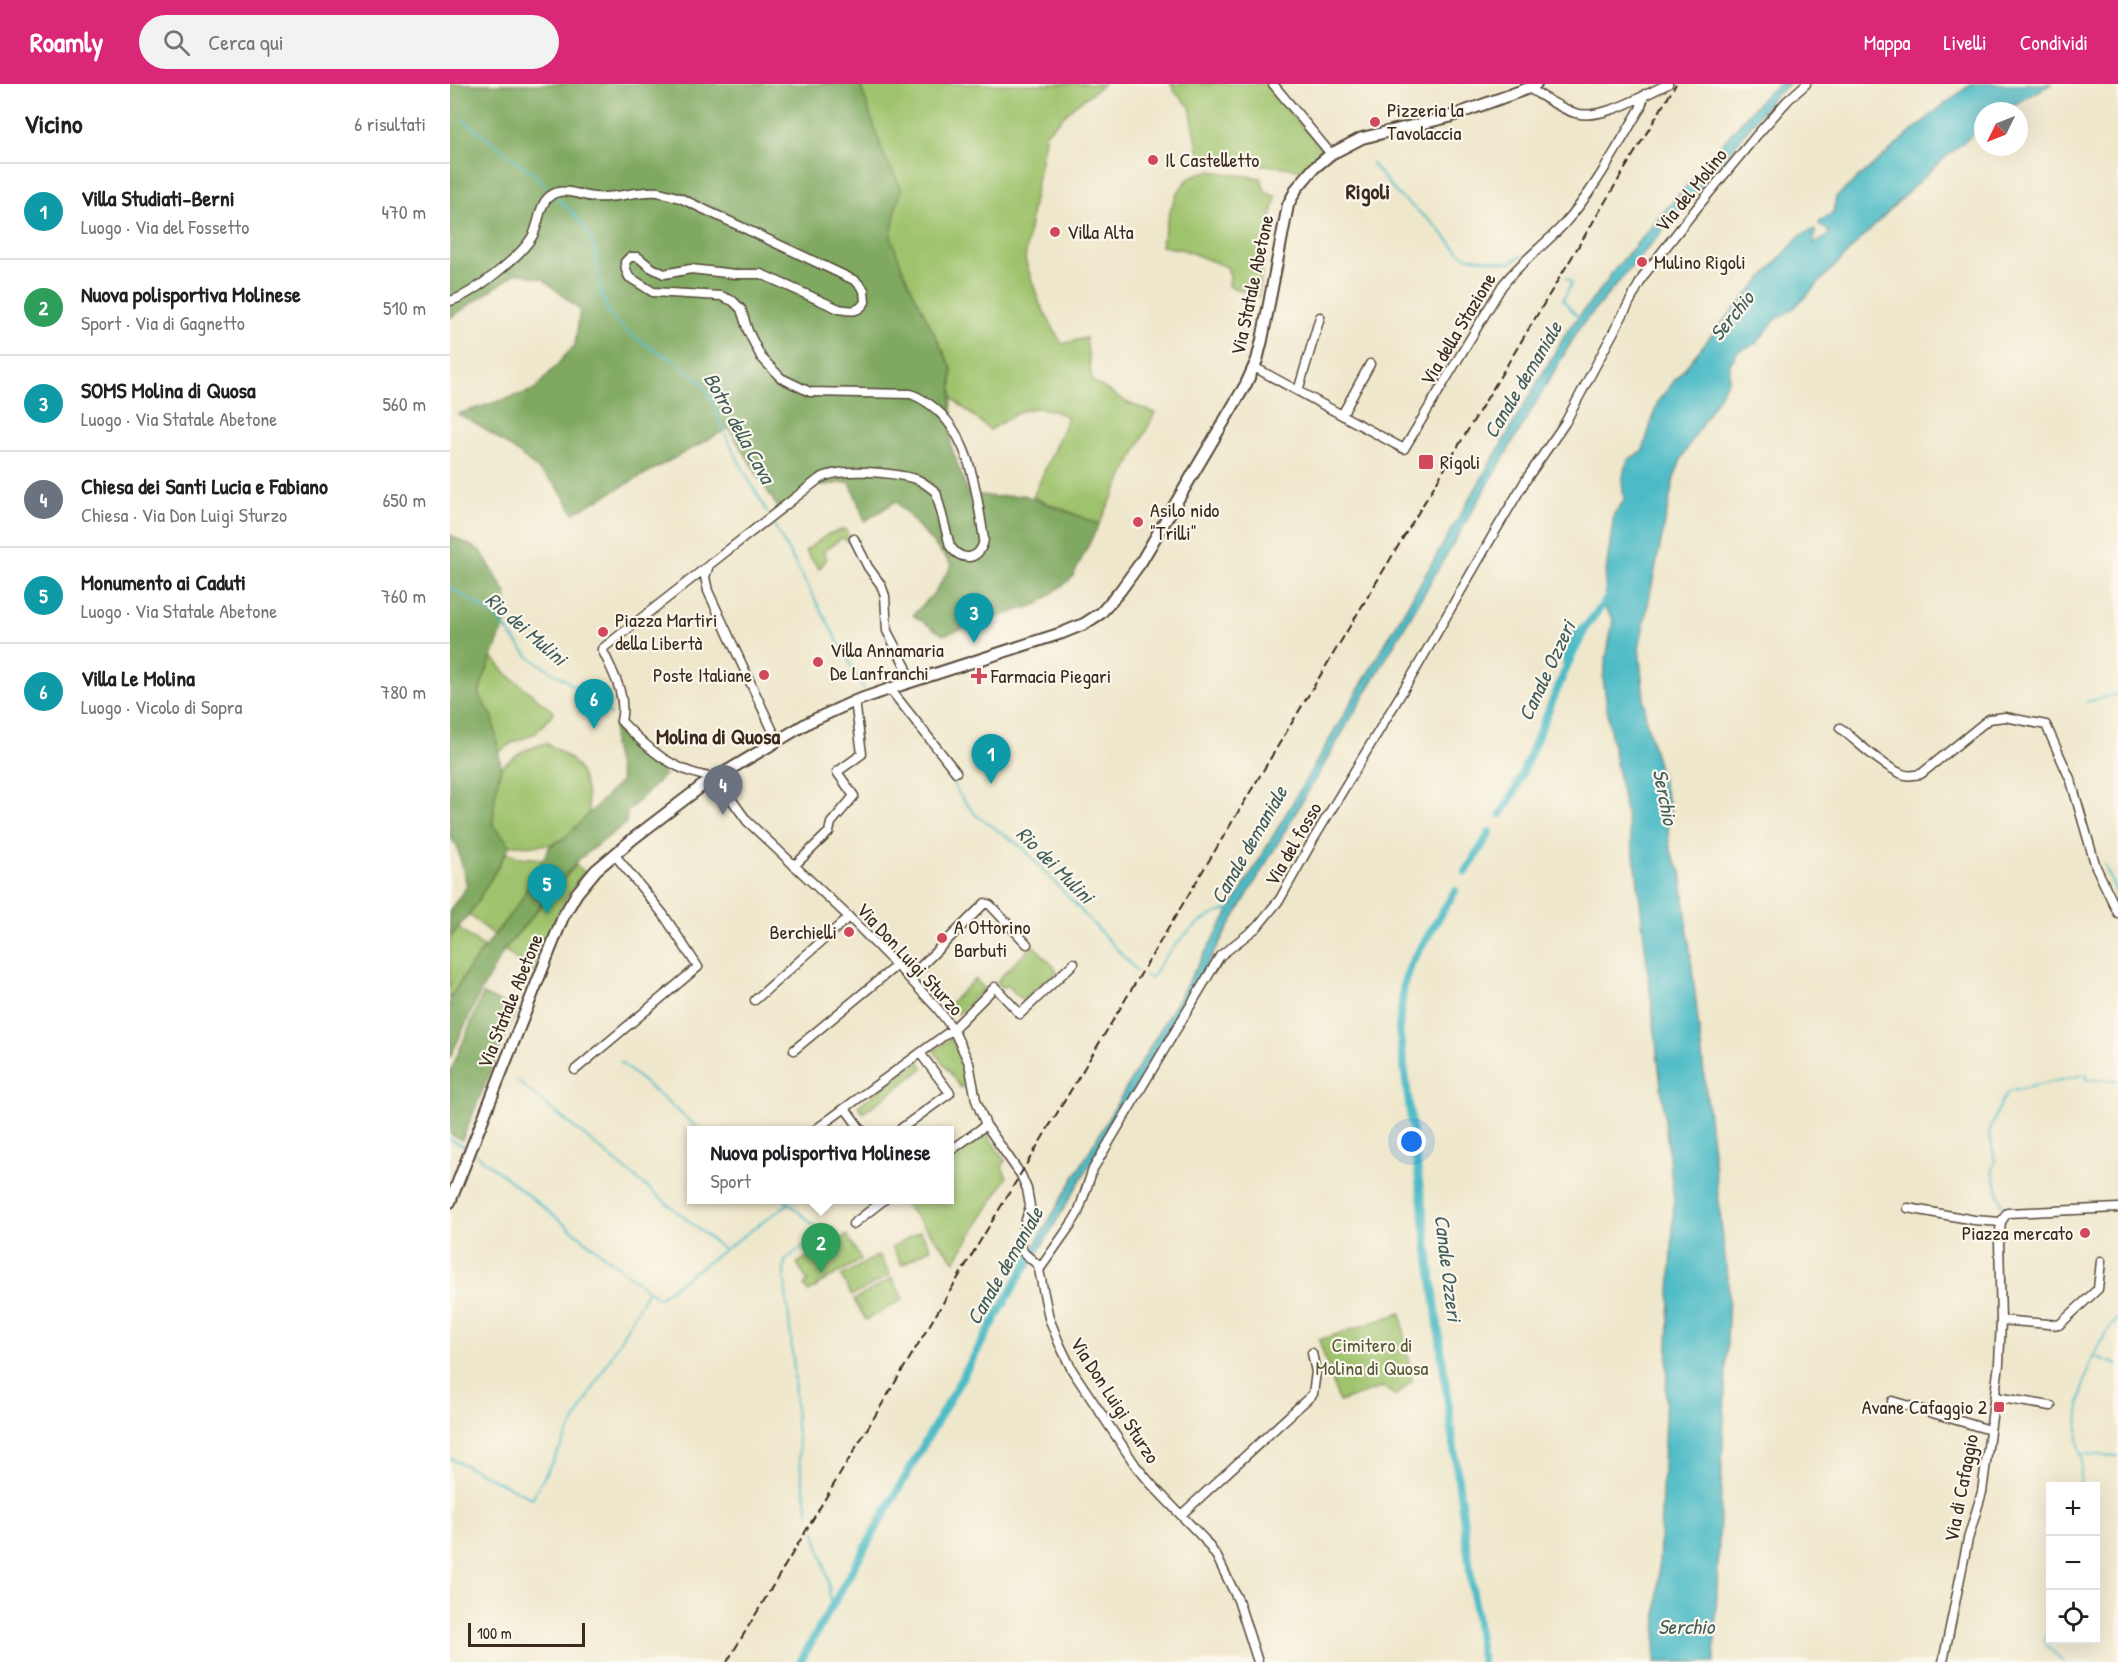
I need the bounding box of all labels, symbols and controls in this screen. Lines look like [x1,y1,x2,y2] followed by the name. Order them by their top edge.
[139,15,559,69] search box
[30,23,103,61] text: Roamly
[160,26,193,59] icon: search
[208,27,284,57] text: Cerca qui
[1864,28,1911,57] text: Mappa
[1944,28,1987,57] text: Livelli
[2020,28,2088,57] text: Condividi
[1387,96,1464,146] place label: Pizzeria la Tavolaccia
[1974,102,2028,156] north arrow
[24,106,83,141] text: Vicino
[354,110,426,137] text: 6 risultati
[1368,115,1382,129] marker: Pizzeria la Tavolaccia
[1648,142,1733,237] street label: Via del Molino
[1165,146,1259,173] place label: Il Castelletto
[1146,153,1160,167] marker: Il Castelletto
[1346,176,1390,207] district label: Rigoli
[81,183,235,213] text: Villa Studiati-Berni
[40,198,47,225] text: 1
[381,198,426,225] text: 470 m
[1223,212,1280,357] street label: Via Statale Abetone
[81,213,249,240] text: Luogo · Via del Fossetto
[1067,218,1134,245] place label: Villa Alta
[1048,225,1062,239] marker: Villa Alta
[1654,248,1746,275] place label: Mulino Rigoli
[1635,255,1649,269] marker: Mulino Rigoli
[1413,267,1502,390] street label: Via della Stazione
[81,279,301,309] text: Nuova polisportiva Molinese
[1703,284,1762,347] water label: Serchio
[39,294,48,321] text: 2
[383,294,426,321] text: 510 m
[81,309,245,336] text: Sport · Via di Gagnetto
[1476,314,1570,444] water label: Canale demaniale
[697,367,783,491] water label: Botro della Cava
[81,375,256,405] text: SOMS Molina di Quosa
[39,390,48,417] text: 3
[382,390,426,417] text: 560 m
[81,405,277,432] text: Luogo · Via Statale Abetone
[1440,448,1480,475] place label: Rigoli
[1417,453,1435,471] marker: Rigoli
[81,471,328,501] text: Chiesa dei Santi Lucia e Fabiano
[40,486,47,513] text: 4
[382,486,426,513] text: 650 m
[1150,496,1219,546] place label: Asilo nido "Trilli"
[81,501,287,528] text: Chiesa · Via Don Luigi Sturzo
[1131,515,1145,529] marker: Asilo nido "Trilli"
[81,567,246,597] text: Monumento ai Caduti
[39,582,48,609] text: 5
[381,582,426,609] text: 760 m
[479,585,575,674] water label: Rio dei Mulini
[954,594,994,643] pin: 3
[81,597,277,624] text: Luogo · Via Statale Abetone
[615,606,717,656] place label: Piazza Martiri della Libertà
[1511,614,1583,725] water label: Canale Ozzeri
[596,625,610,639] marker: Piazza Martiri della Libertà
[830,636,944,686] place label: Villa Annamaria De Lanfranchi
[811,655,825,669] marker: Villa Annamaria De Lanfranchi
[653,661,752,688] place label: Poste Italiane
[990,662,1111,689] place label: Farmacia Piegari
[81,663,195,693] text: Villa Le Molina
[757,668,771,682] marker: Poste Italiane
[972,669,986,683] marker: Farmacia Piegari
[40,678,47,705] text: 6
[380,678,426,705] text: 780 m
[574,680,614,729] pin: 6
[81,693,242,720] text: Luogo · Vicolo di Sopra
[656,721,780,751] district label: Molina di Quosa
[972,734,1010,784] pin: 1
[704,766,742,815] pin: 4
[1646,767,1685,829] water label: Serchio
[1203,779,1295,909] water label: Canale demaniale
[1258,797,1327,891] street label: Via del fosso
[1010,819,1102,912] water label: Rio dei Mulini
[528,864,566,914] pin: 5
[851,896,970,1021] street label: Via Don Luigi Sturzo
[954,913,1031,963] place label: A Ottorino Barbuti
[770,918,837,945] place label: Berchielli
[842,925,856,939] marker: Berchielli
[470,930,549,1072] street label: Via Statale Abetone
[935,931,949,945] marker: A Ottorino Barbuti
[687,1126,954,1204] popup
[1397,1127,1426,1156] your location
[711,1137,930,1167] text: Nuova polisportiva Molinese
[711,1167,751,1194] text: Sport
[959,1200,1051,1330] water label: Canale demaniale
[1428,1213,1470,1325] water label: Canale Ozzeri
[1962,1219,2073,1246] place label: Piazza mercato
[802,1224,841,1273] pin: 2
[2078,1226,2092,1240] marker: Piazza mercato
[1064,1331,1166,1468] street label: Via Don Luigi Sturzo
[1316,1331,1429,1381] park label: Cimitero di Molina di Quosa
[1862,1393,1988,1420] place label: Avane Cafaggio 2
[1992,1400,2006,1414] marker: Avane Cafaggio 2
[1937,1432,1984,1544] street label: Via di Cafaggio
[2046,1482,2100,1644] map controls
[2046,1482,2100,1536] button: +
[2046,1536,2100,1590] button: −
[2046,1590,2100,1644] button: locate
[1658,1612,1716,1641] water label: Serchio
[468,1620,585,1648] scale bar
[477,1622,512,1644] text: 100 m

